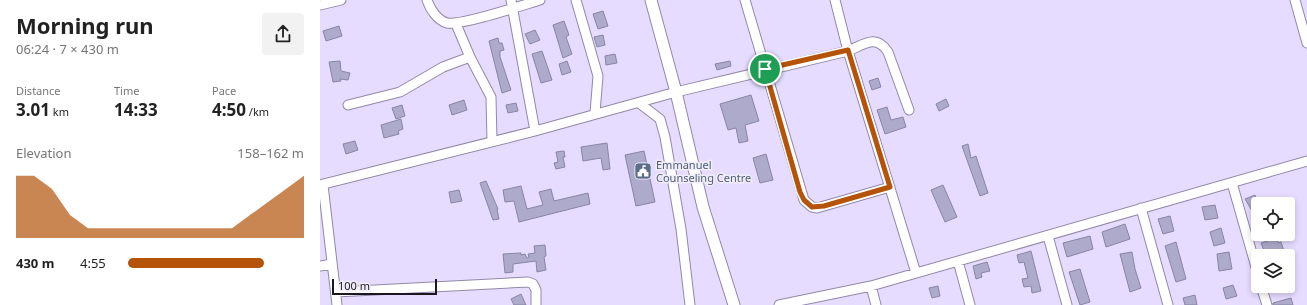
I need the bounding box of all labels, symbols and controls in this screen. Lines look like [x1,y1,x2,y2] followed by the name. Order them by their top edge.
[16,10,154,40] text: Morning run
[262,13,304,55] button: share
[16,40,119,58] text: 06:24 · 7 × 430 m
[748,52,782,86] pin
[754,58,776,80] icon: arrive
[16,83,61,98] text: Distance
[114,83,139,98] text: Time
[212,83,236,98] text: Pace
[16,98,50,121] text: 3.01
[114,98,158,121] text: 14:33
[212,98,246,121] text: 4:50
[50,104,69,119] text: km
[246,104,269,119] text: /km
[16,144,72,162] text: Elevation
[237,144,304,162] text: 158–162 m
[656,157,751,185] place label: Emmanuel Counseling Centre
[633,161,653,181] public building icon: Emmanuel Counseling Centre
[1251,197,1295,293] map controls
[1251,197,1295,241] button: locate
[1251,249,1295,293] button: layers
[16,254,54,272] text: 430 m
[80,254,106,272] text: 4:55
[332,277,437,296] scale bar
[338,278,370,293] text: 100 m

